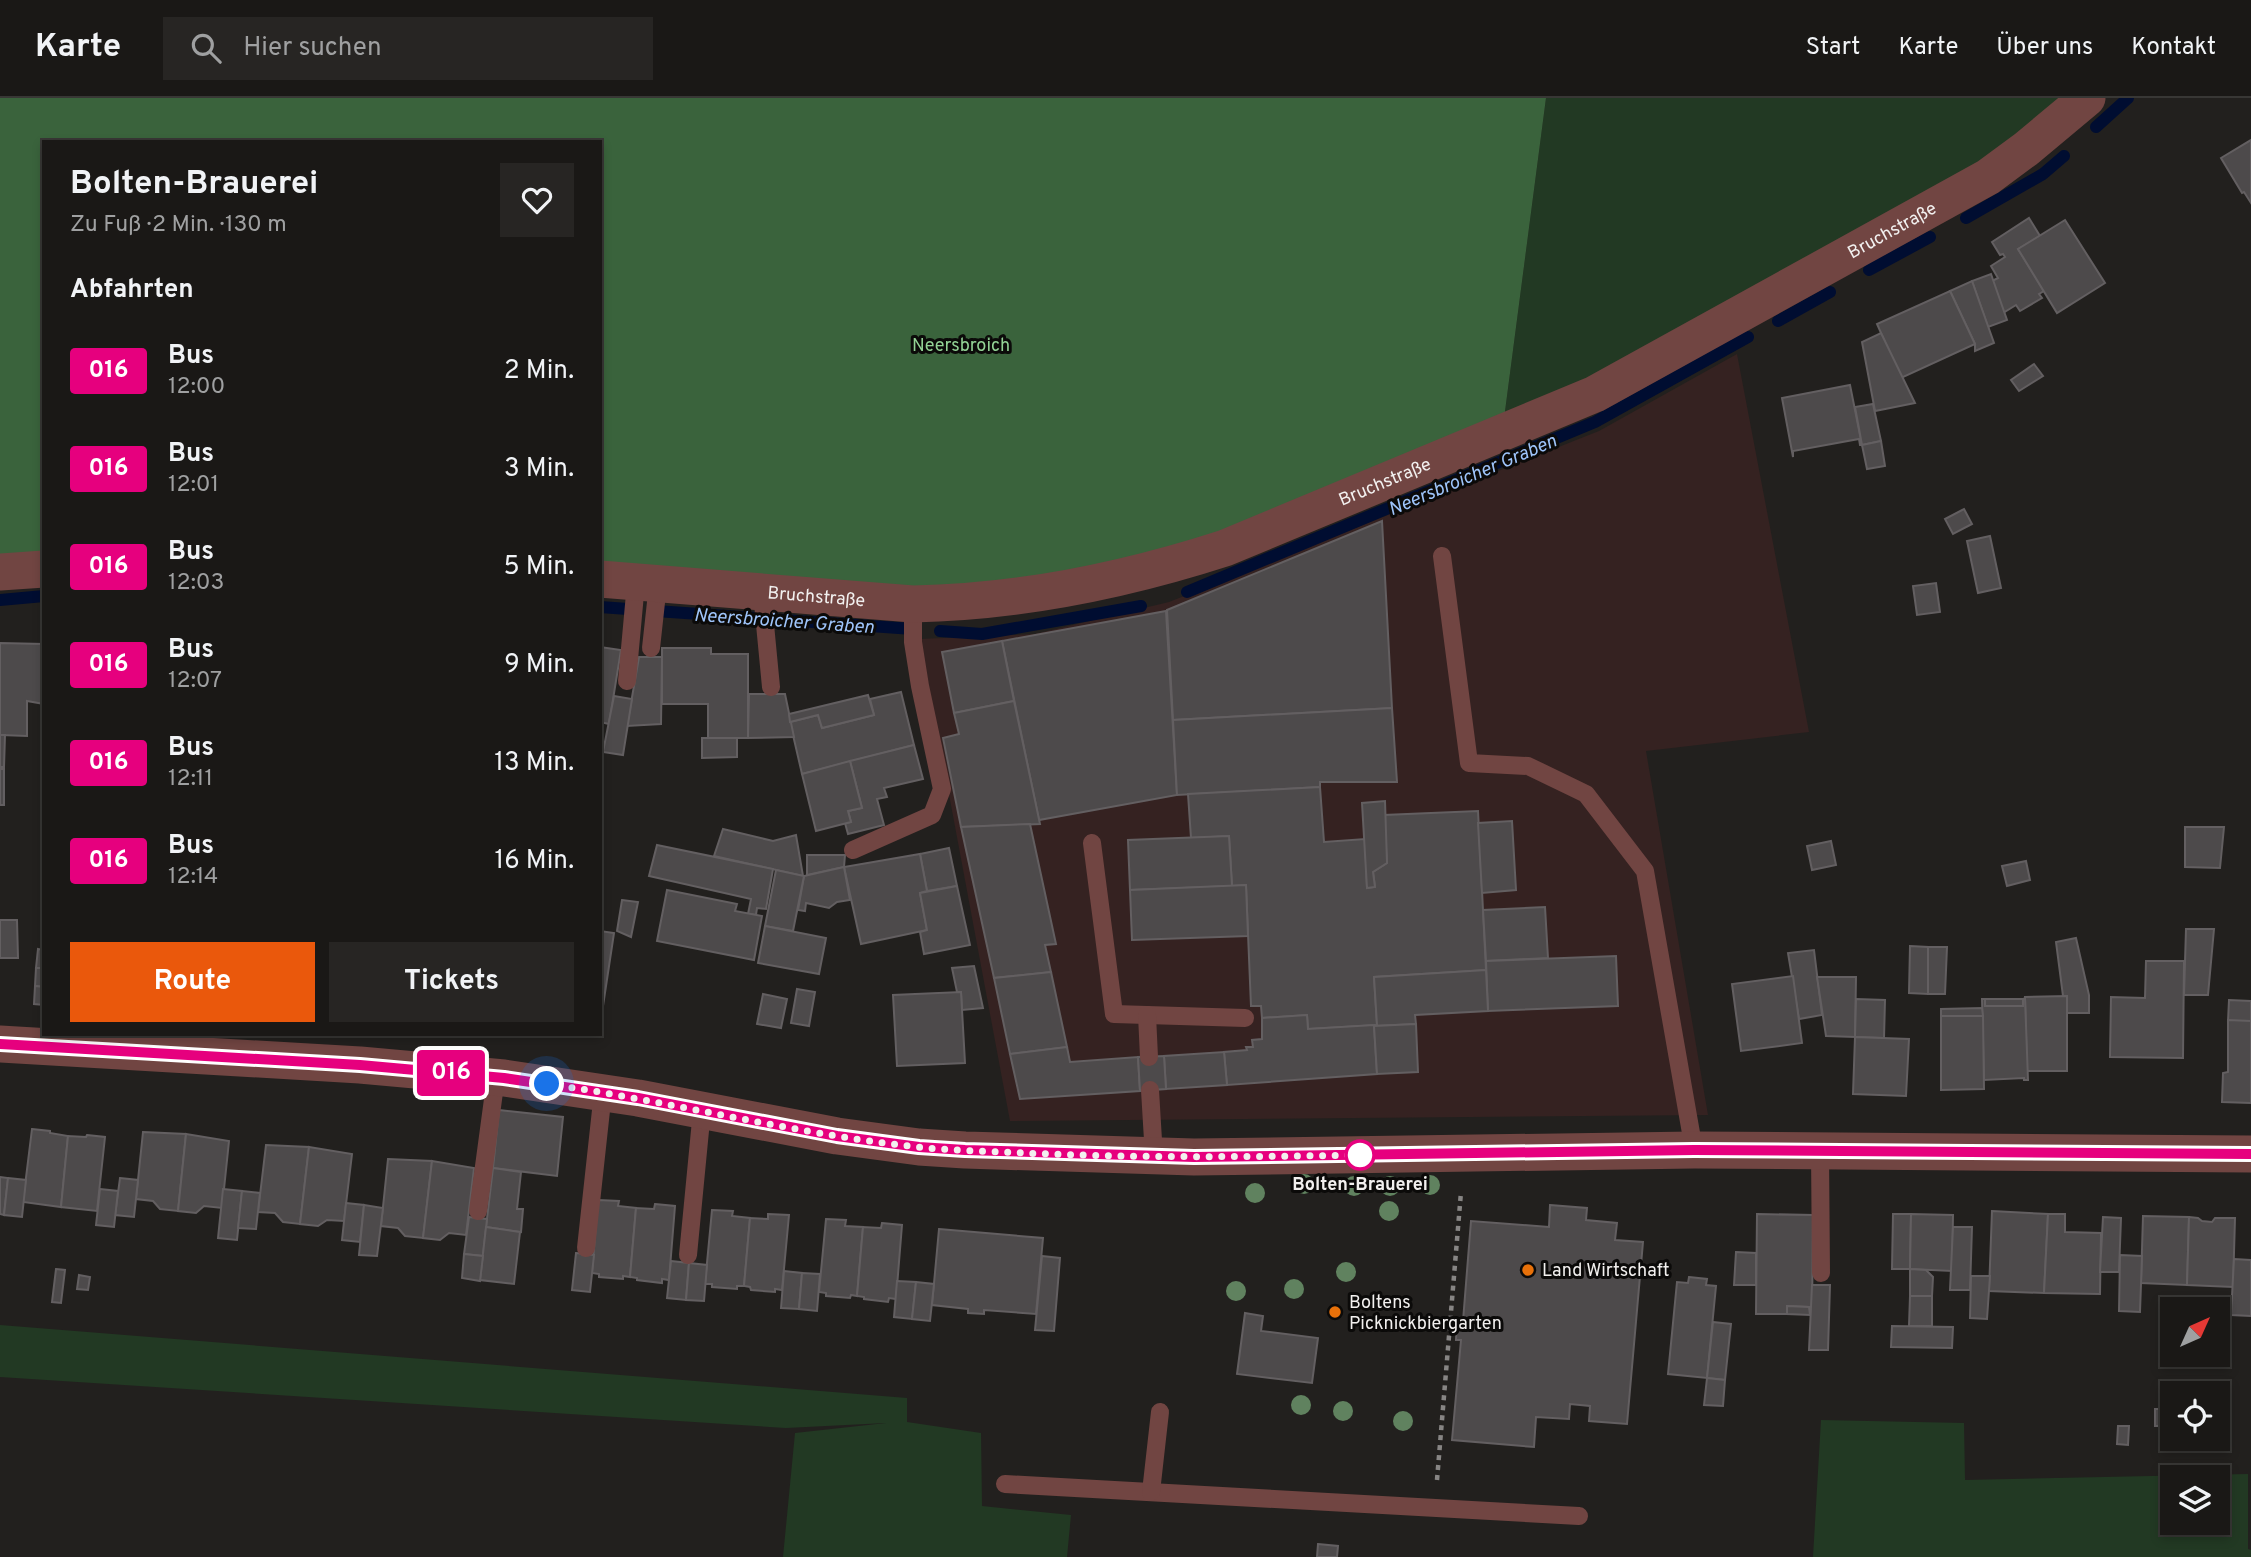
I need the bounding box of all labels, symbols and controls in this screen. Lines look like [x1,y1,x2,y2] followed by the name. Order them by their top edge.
[163,17,653,80] search box
[35,27,121,69] text: Karte
[187,29,225,67] icon: search
[243,32,382,65] text: Hier suchen
[1806,33,1860,63] text: Start
[1898,33,1958,63] text: Karte
[1996,33,2093,63] text: Über uns
[2131,33,2216,63] text: Kontakt
[500,163,574,237] button: heart
[70,164,318,206] text: Bolten-Brauerei
[1844,198,1941,265] street label: Bruchstraße
[70,211,287,240] text: Zu Fuß · 2 Min. · 130 m
[70,274,194,307] text: Abfahrten
[912,335,1010,358] park label: Neersbroich
[168,340,214,373] text: Bus
[504,355,574,388] text: 2 Min.
[88,356,129,386] text: 016
[168,373,225,402] text: 12:00
[1385,429,1561,522] water label: Neersbroicher Graben
[168,438,214,471] text: Bus
[504,453,574,486] text: 3 Min.
[88,454,129,484] text: 016
[1336,454,1435,512] street label: Bruchstraße
[168,471,219,500] text: 12:01
[168,536,214,569] text: Bus
[504,551,574,584] text: 5 Min.
[88,552,129,582] text: 016
[168,569,224,598] text: 12:03
[766,582,866,613] street label: Bruchstraße
[693,604,875,640] water label: Neersbroicher Graben
[168,634,214,667] text: Bus
[504,649,574,682] text: 9 Min.
[88,650,129,680] text: 016
[168,667,222,696] text: 12:07
[168,732,214,765] text: Bus
[494,747,574,780] text: 13 Min.
[88,748,129,778] text: 016
[168,765,213,794] text: 12:11
[168,830,214,863] text: Bus
[494,845,574,878] text: 16 Min.
[88,846,129,876] text: 016
[168,863,218,892] text: 12:14
[70,942,315,1022] button: Route
[329,942,574,1022] button: Tickets
[411,1050,491,1096] line badge: 016
[431,1058,471,1088] text: 016
[529,1066,564,1101] your location
[1345,1140,1375,1170] marker: Bolten-Brauerei
[1292,1174,1428,1197] place label: Bolten-Brauerei
[1542,1260,1670,1283] place label: Land Wirtschaft
[1520,1262,1536,1278] marker: Land Wirtschaft
[1349,1292,1502,1336] place label: Boltens Picknickbiergarten
[2160,1297,2230,1367] north arrow
[2160,1297,2230,1535] map controls
[1327,1304,1343,1320] marker: Boltens Picknickbiergarten
[2160,1381,2230,1451] button: locate
[2160,1465,2230,1535] button: layers

